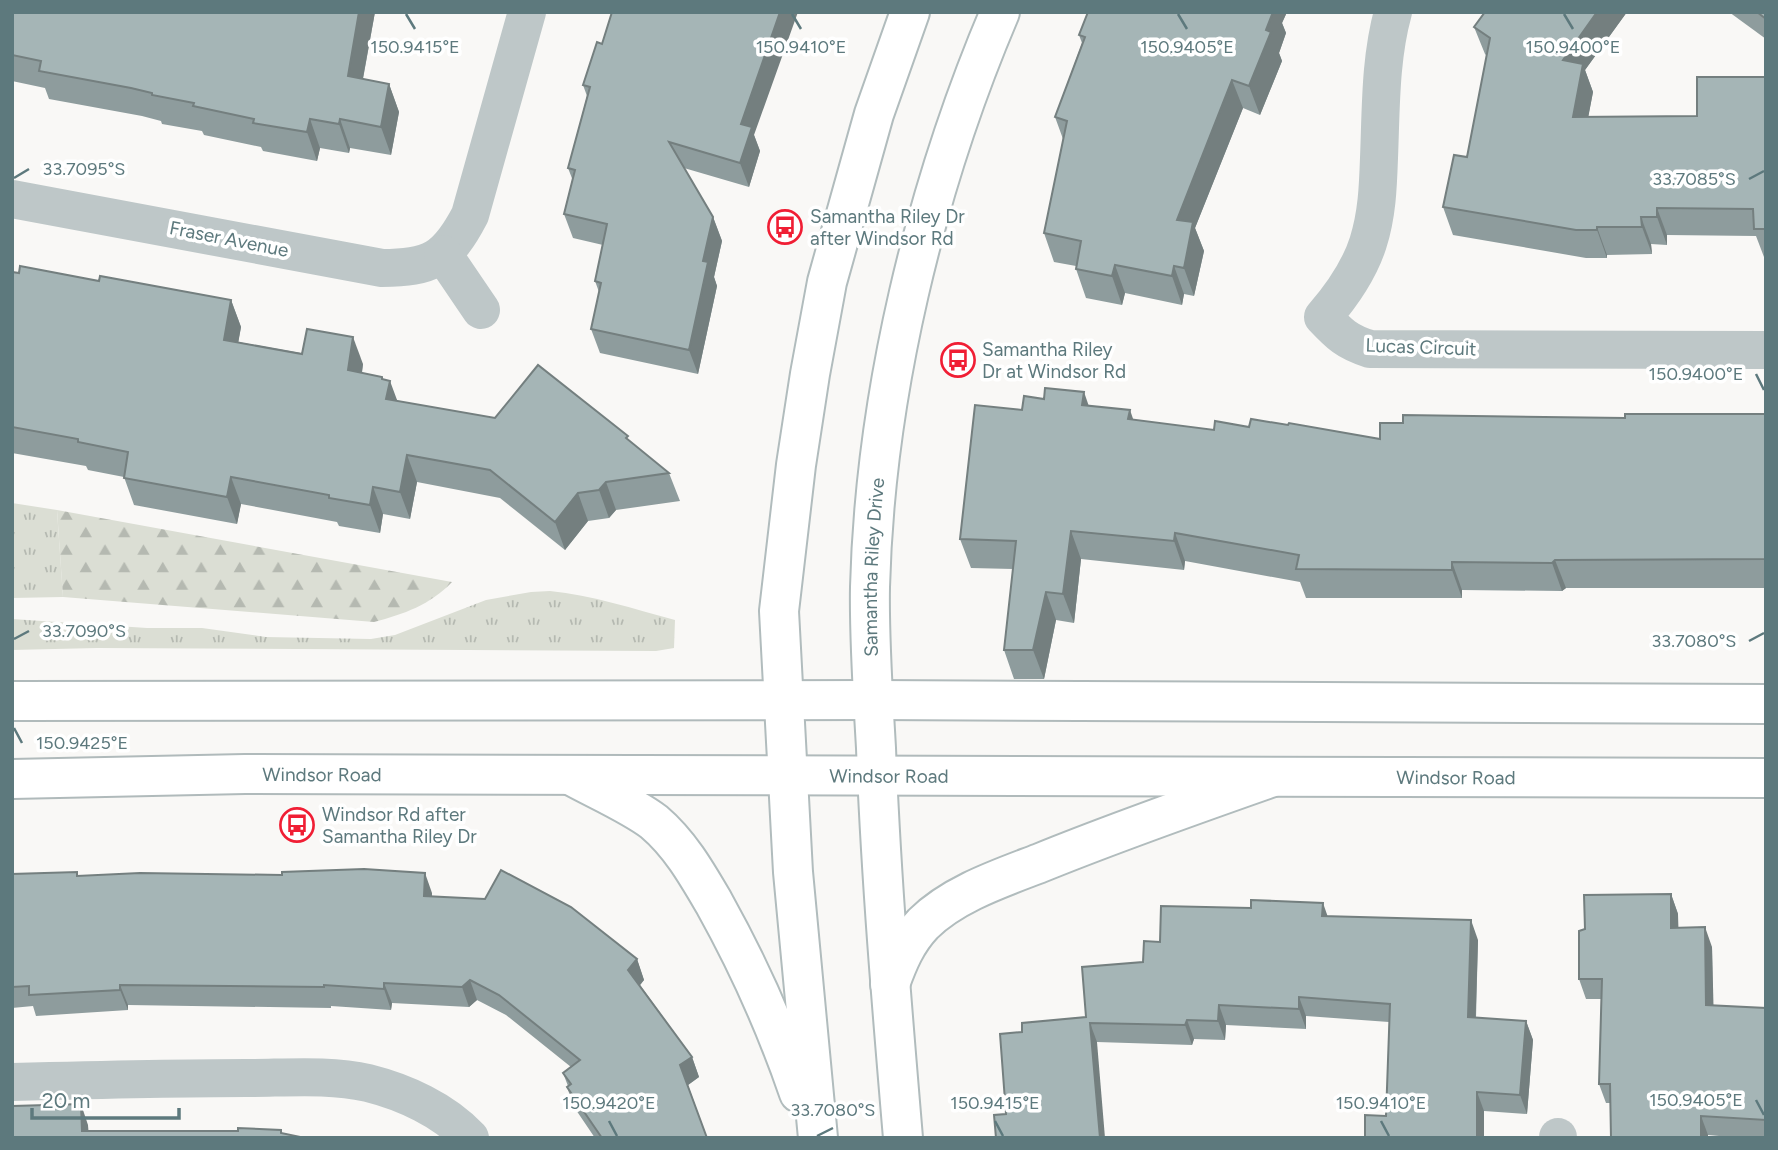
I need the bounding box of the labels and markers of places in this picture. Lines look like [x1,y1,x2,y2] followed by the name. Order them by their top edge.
[810,205,965,250] place label: Samantha Riley Dr after Windsor Rd
[766,208,804,246] bus stop icon: Samantha Riley Dr after Windsor Rd
[982,338,1126,383] place label: Samantha Riley Dr at Windsor Rd
[939,341,977,379] bus stop icon: Samantha Riley Dr at Windsor Rd
[322,803,477,848] place label: Windsor Rd after Samantha Riley Dr
[278,806,316,844] bus stop icon: Windsor Rd after Samantha Riley Dr

